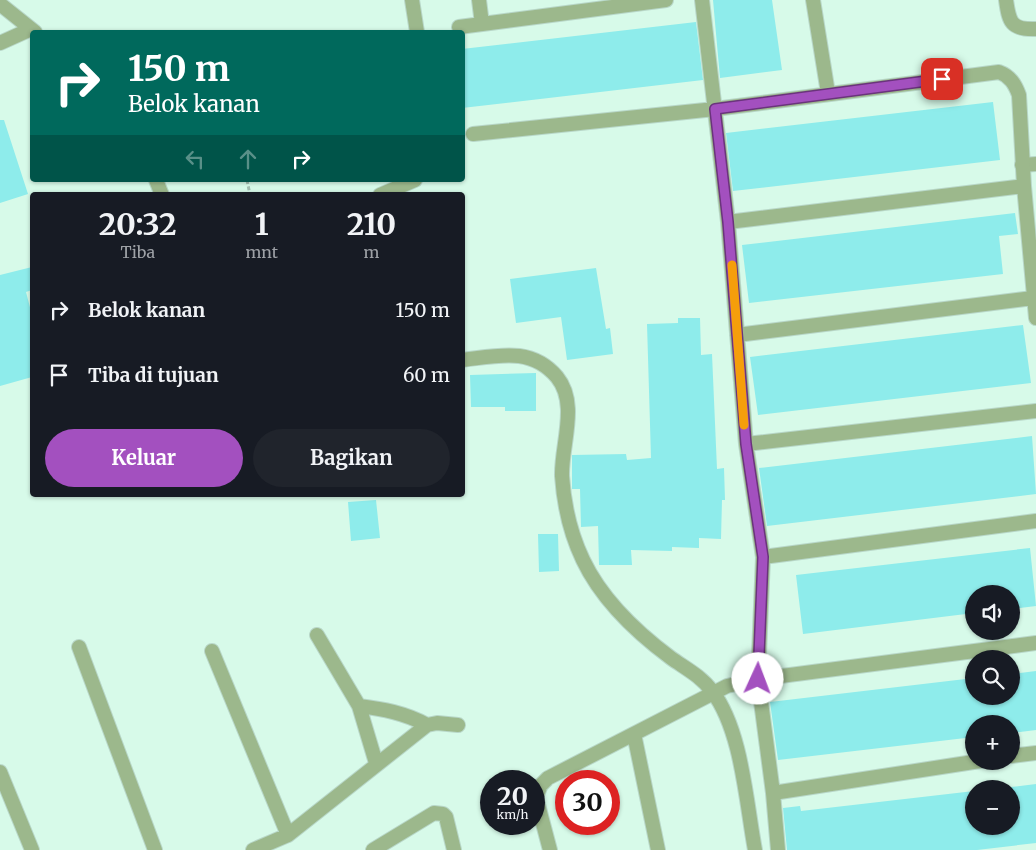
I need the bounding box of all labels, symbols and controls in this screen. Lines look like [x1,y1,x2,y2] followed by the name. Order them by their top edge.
[128,47,230,91] text: 150 m
[45,50,110,115] icon: right
[921,58,963,100] pin
[928,65,956,93] icon: arrive
[128,90,260,118] text: Belok kanan
[181,145,209,173] icon: left
[234,145,262,173] icon: ahead
[287,145,315,173] icon: right
[99,205,177,243] text: 20:32
[255,205,269,243] text: 1
[347,205,396,243] text: 210
[120,242,155,262] text: Tiba
[245,242,278,262] text: mnt
[364,242,379,262] text: m
[45,296,73,324] icon: right
[88,298,205,322] text: Belok kanan
[396,298,450,322] text: 150 m
[45,361,73,389] icon: arrive
[88,363,219,387] text: Tiba di tujuan
[403,363,450,387] text: 60 m
[45,429,243,487] button: Keluar
[253,429,450,487] button: Bagikan
[965,585,1020,835] map controls
[965,585,1020,640] button: sound
[965,650,1020,705] button: search
[731,652,783,704] position arrow
[965,715,1020,770] button: +
[555,770,620,835] speed limit sign: 30
[497,780,528,812] text: 20
[965,780,1020,835] button: −
[497,807,528,822] text: km/h

